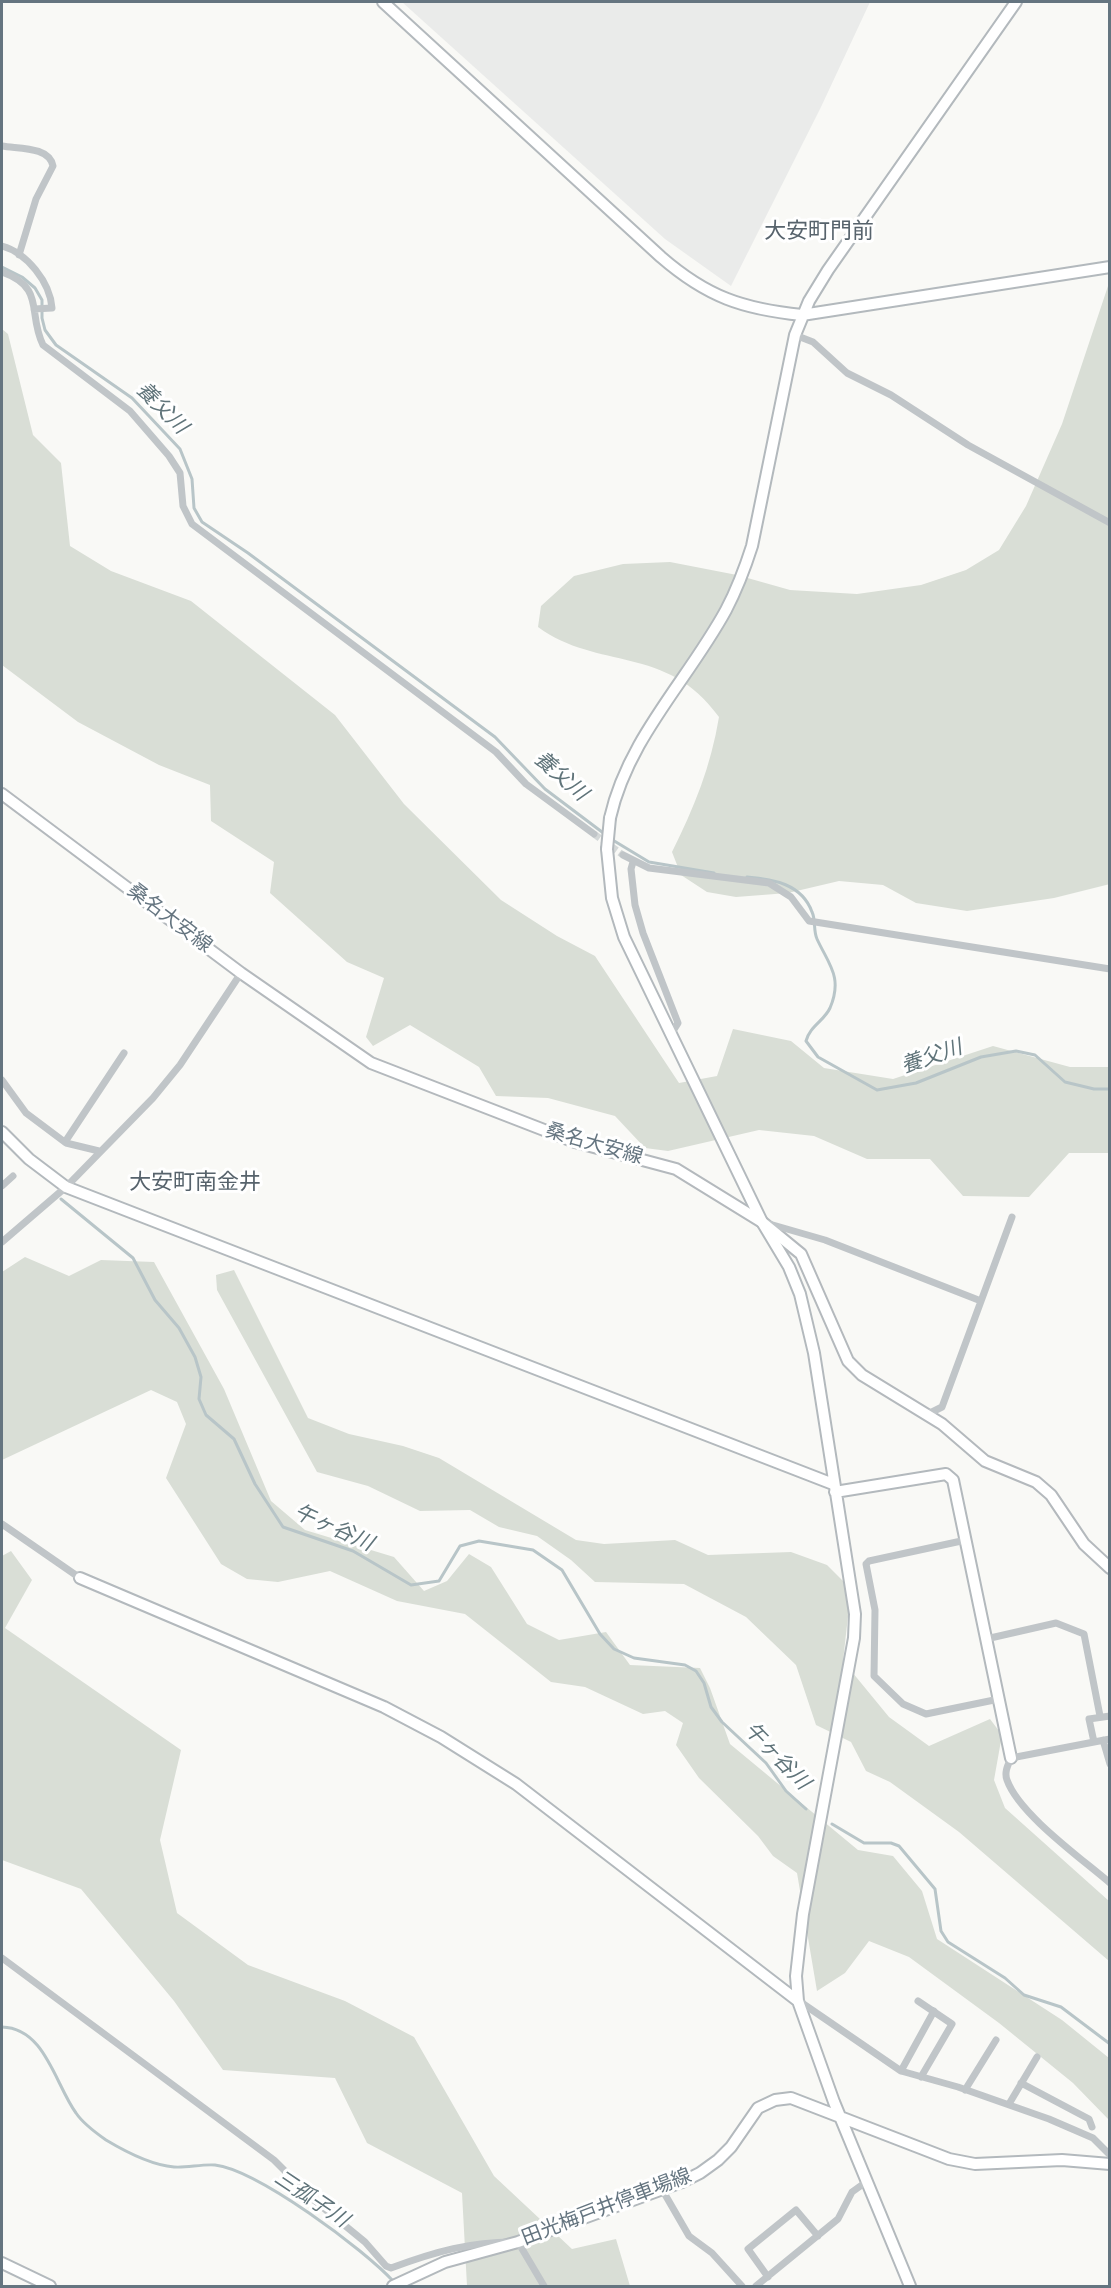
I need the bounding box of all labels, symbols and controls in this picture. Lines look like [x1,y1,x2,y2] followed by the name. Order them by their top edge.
[764,220,874,246] district label: 大安町門前
[130,378,192,440] water label: 養父川
[528,747,592,807] water label: 養父川
[122,879,216,959] street label: 桑名大安線
[898,1036,966,1080] water label: 養父川
[543,1120,645,1170] street label: 桑名大安線
[129,1171,261,1197] district label: 大安町南金井
[290,1500,376,1558] water label: 午ヶ谷川
[738,1718,814,1796] water label: 午ヶ谷川
[519,2165,695,2251] street label: 田光梅戸井停車場線
[269,2166,353,2234] water label: 三孤子川

